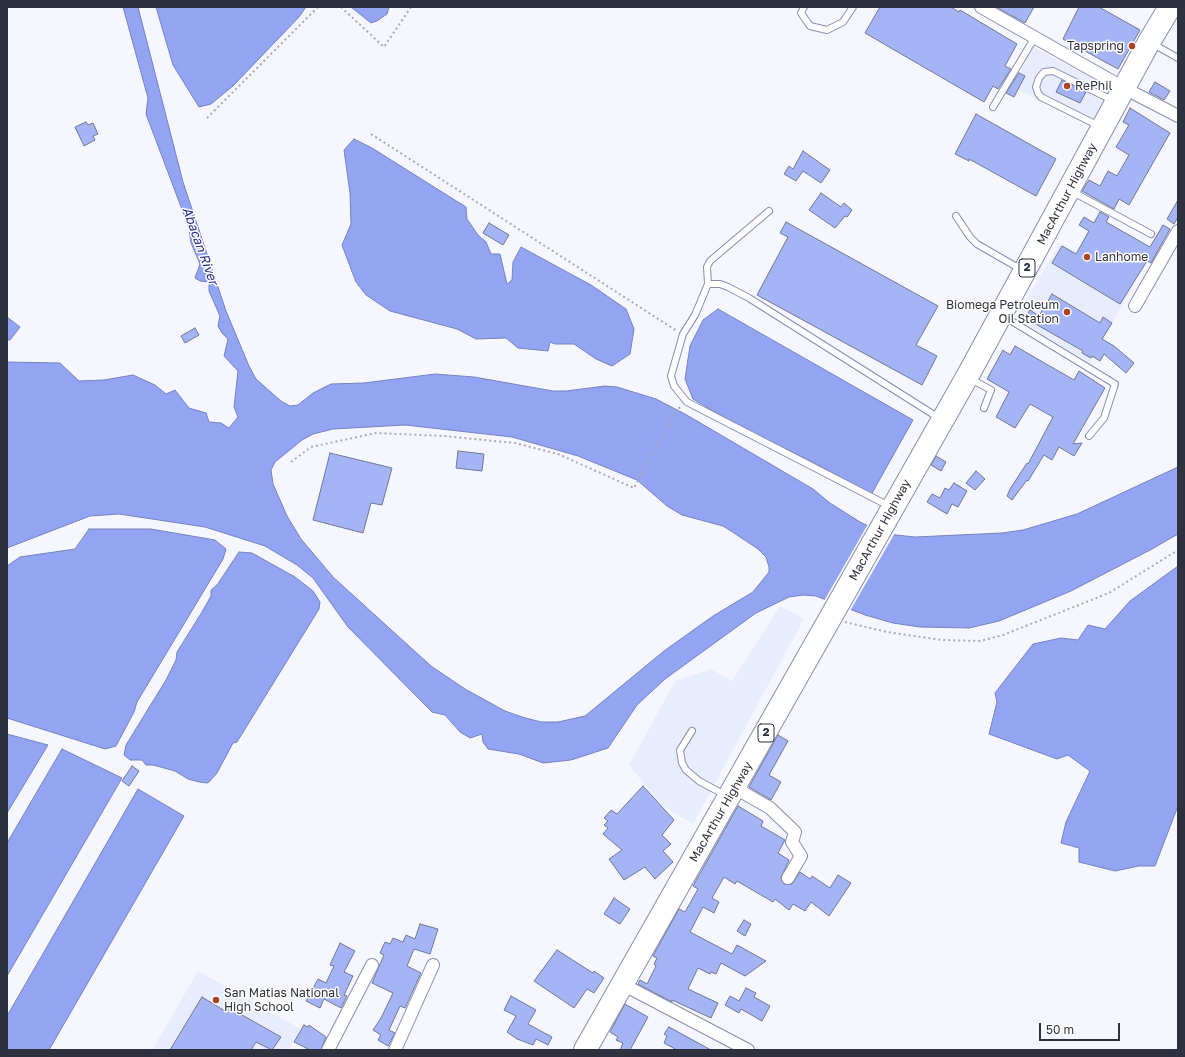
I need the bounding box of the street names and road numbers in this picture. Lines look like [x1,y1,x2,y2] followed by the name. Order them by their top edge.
[1034,141,1100,247] street label: MacArthur Highway
[1019,259,1035,277] road number: 2
[846,477,914,583] street label: MacArthur Highway
[758,724,774,742] road number: 2
[686,759,756,865] street label: MacArthur Highway

